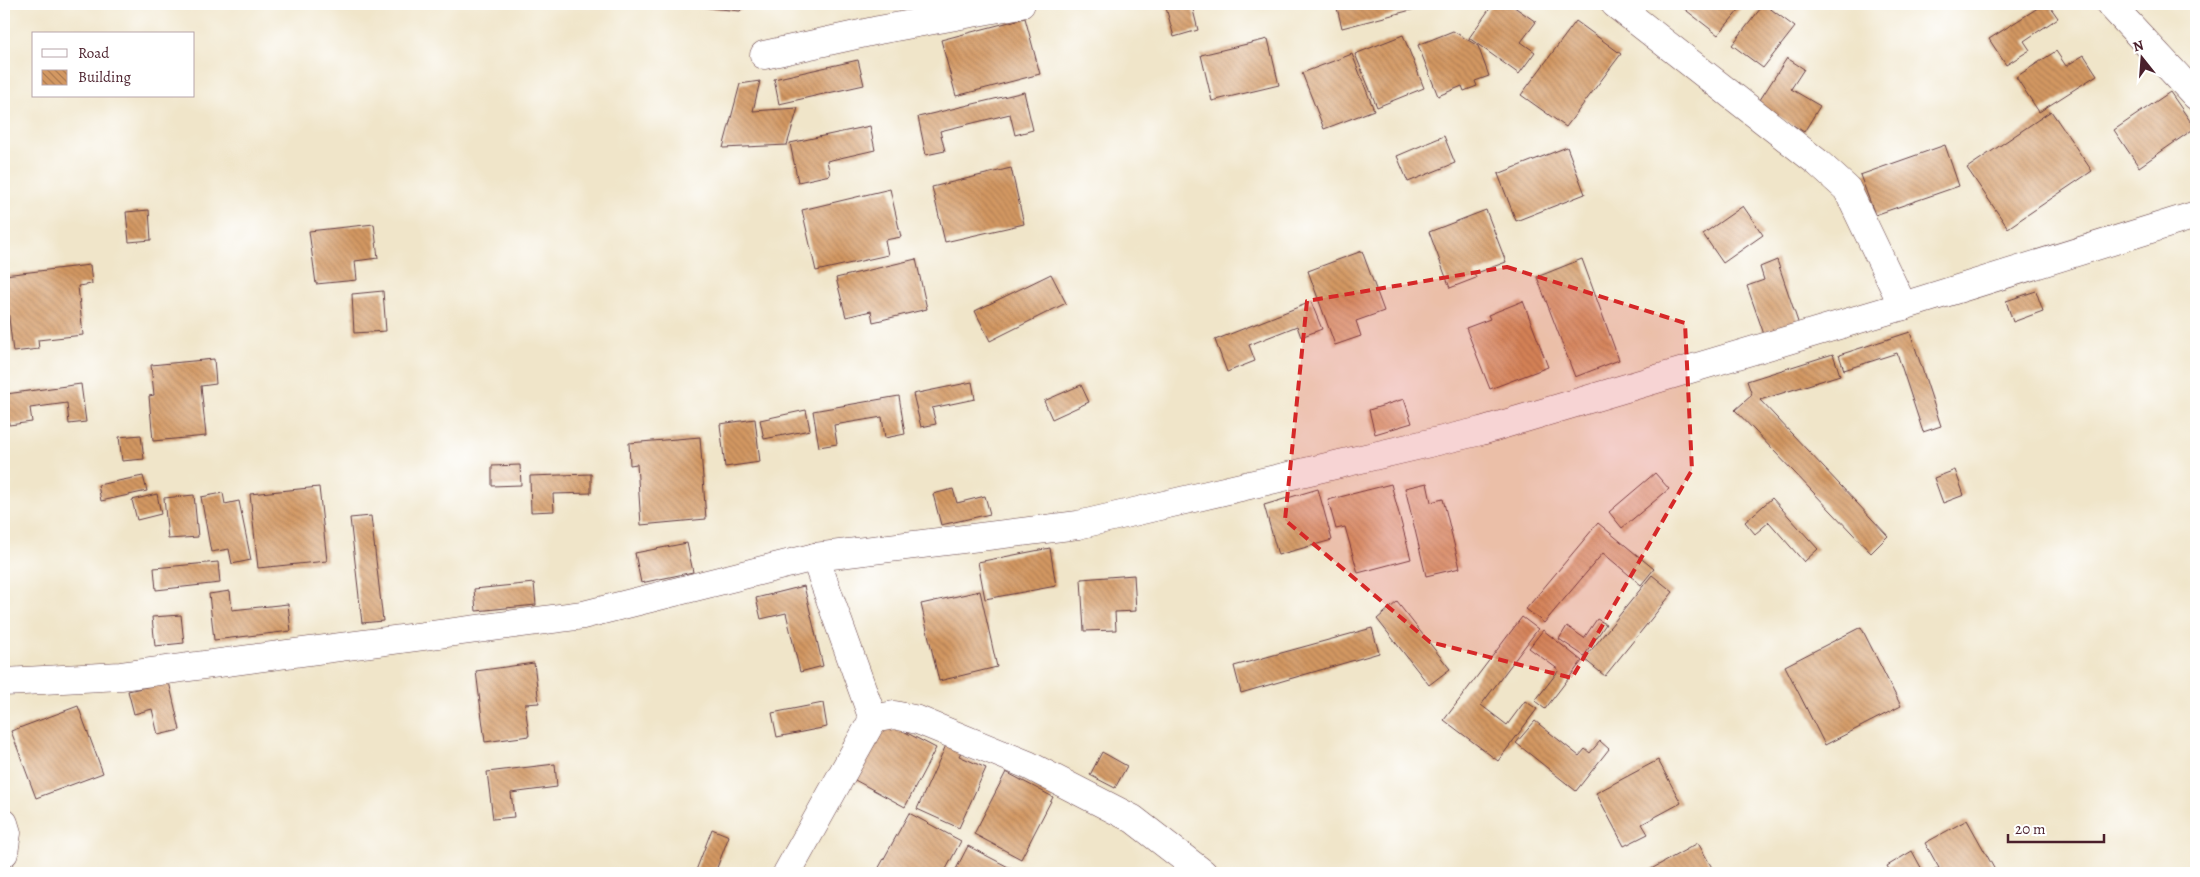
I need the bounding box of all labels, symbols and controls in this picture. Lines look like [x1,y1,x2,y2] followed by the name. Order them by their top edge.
[32,32,195,98] legend
[2118,32,2168,82] north arrow
[2131,35,2146,57] text: N
[78,43,110,63] text: Road
[78,67,131,87] text: Building
[2008,812,2104,844] scale bar
[2015,819,2046,839] text: 20 m

